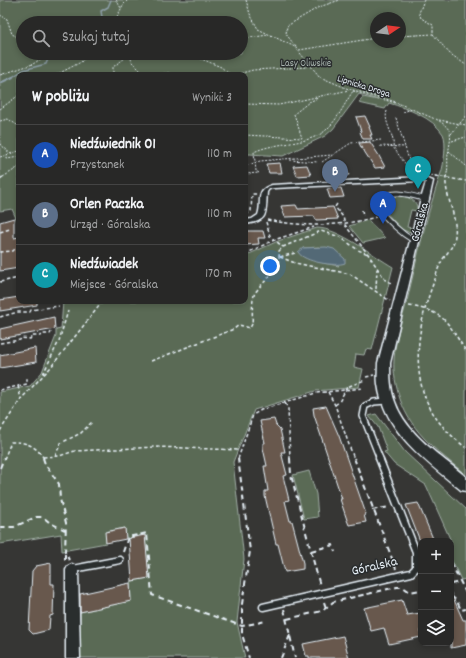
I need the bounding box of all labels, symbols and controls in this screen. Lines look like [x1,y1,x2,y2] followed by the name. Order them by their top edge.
[370,12,406,48] north arrow
[16,16,248,60] search box
[30,27,52,49] icon: search
[62,27,130,49] text: Szukaj tutaj
[281,57,332,71] park label: Lasy Oliwskie
[335,72,392,102] street label: Lipnicka Droga
[32,86,89,110] text: W pobliżu
[192,89,232,108] text: Wyniki: 3
[70,134,156,156] text: Niedźwiednik 01
[41,145,49,164] text: A
[207,145,232,164] text: 110 m
[70,156,124,175] text: Przystanek
[405,156,431,189] pin: C
[322,159,348,192] pin: B
[370,191,396,224] pin: A
[70,194,143,216] text: Orlen Paczka
[407,201,434,244] street label: Góralska
[42,205,48,224] text: B
[207,205,232,224] text: 110 m
[70,216,150,235] text: Urząd · Góralska
[70,254,138,276] text: Niedźwiadek
[260,256,280,276] your location
[42,265,48,284] text: C
[205,265,232,284] text: 170 m
[70,276,158,295] text: Miejsce · Góralska
[418,538,454,646] map controls
[418,538,454,574] button: +
[350,552,400,582] street label: Góralska
[418,574,454,610] button: −
[418,610,454,646] button: layers

